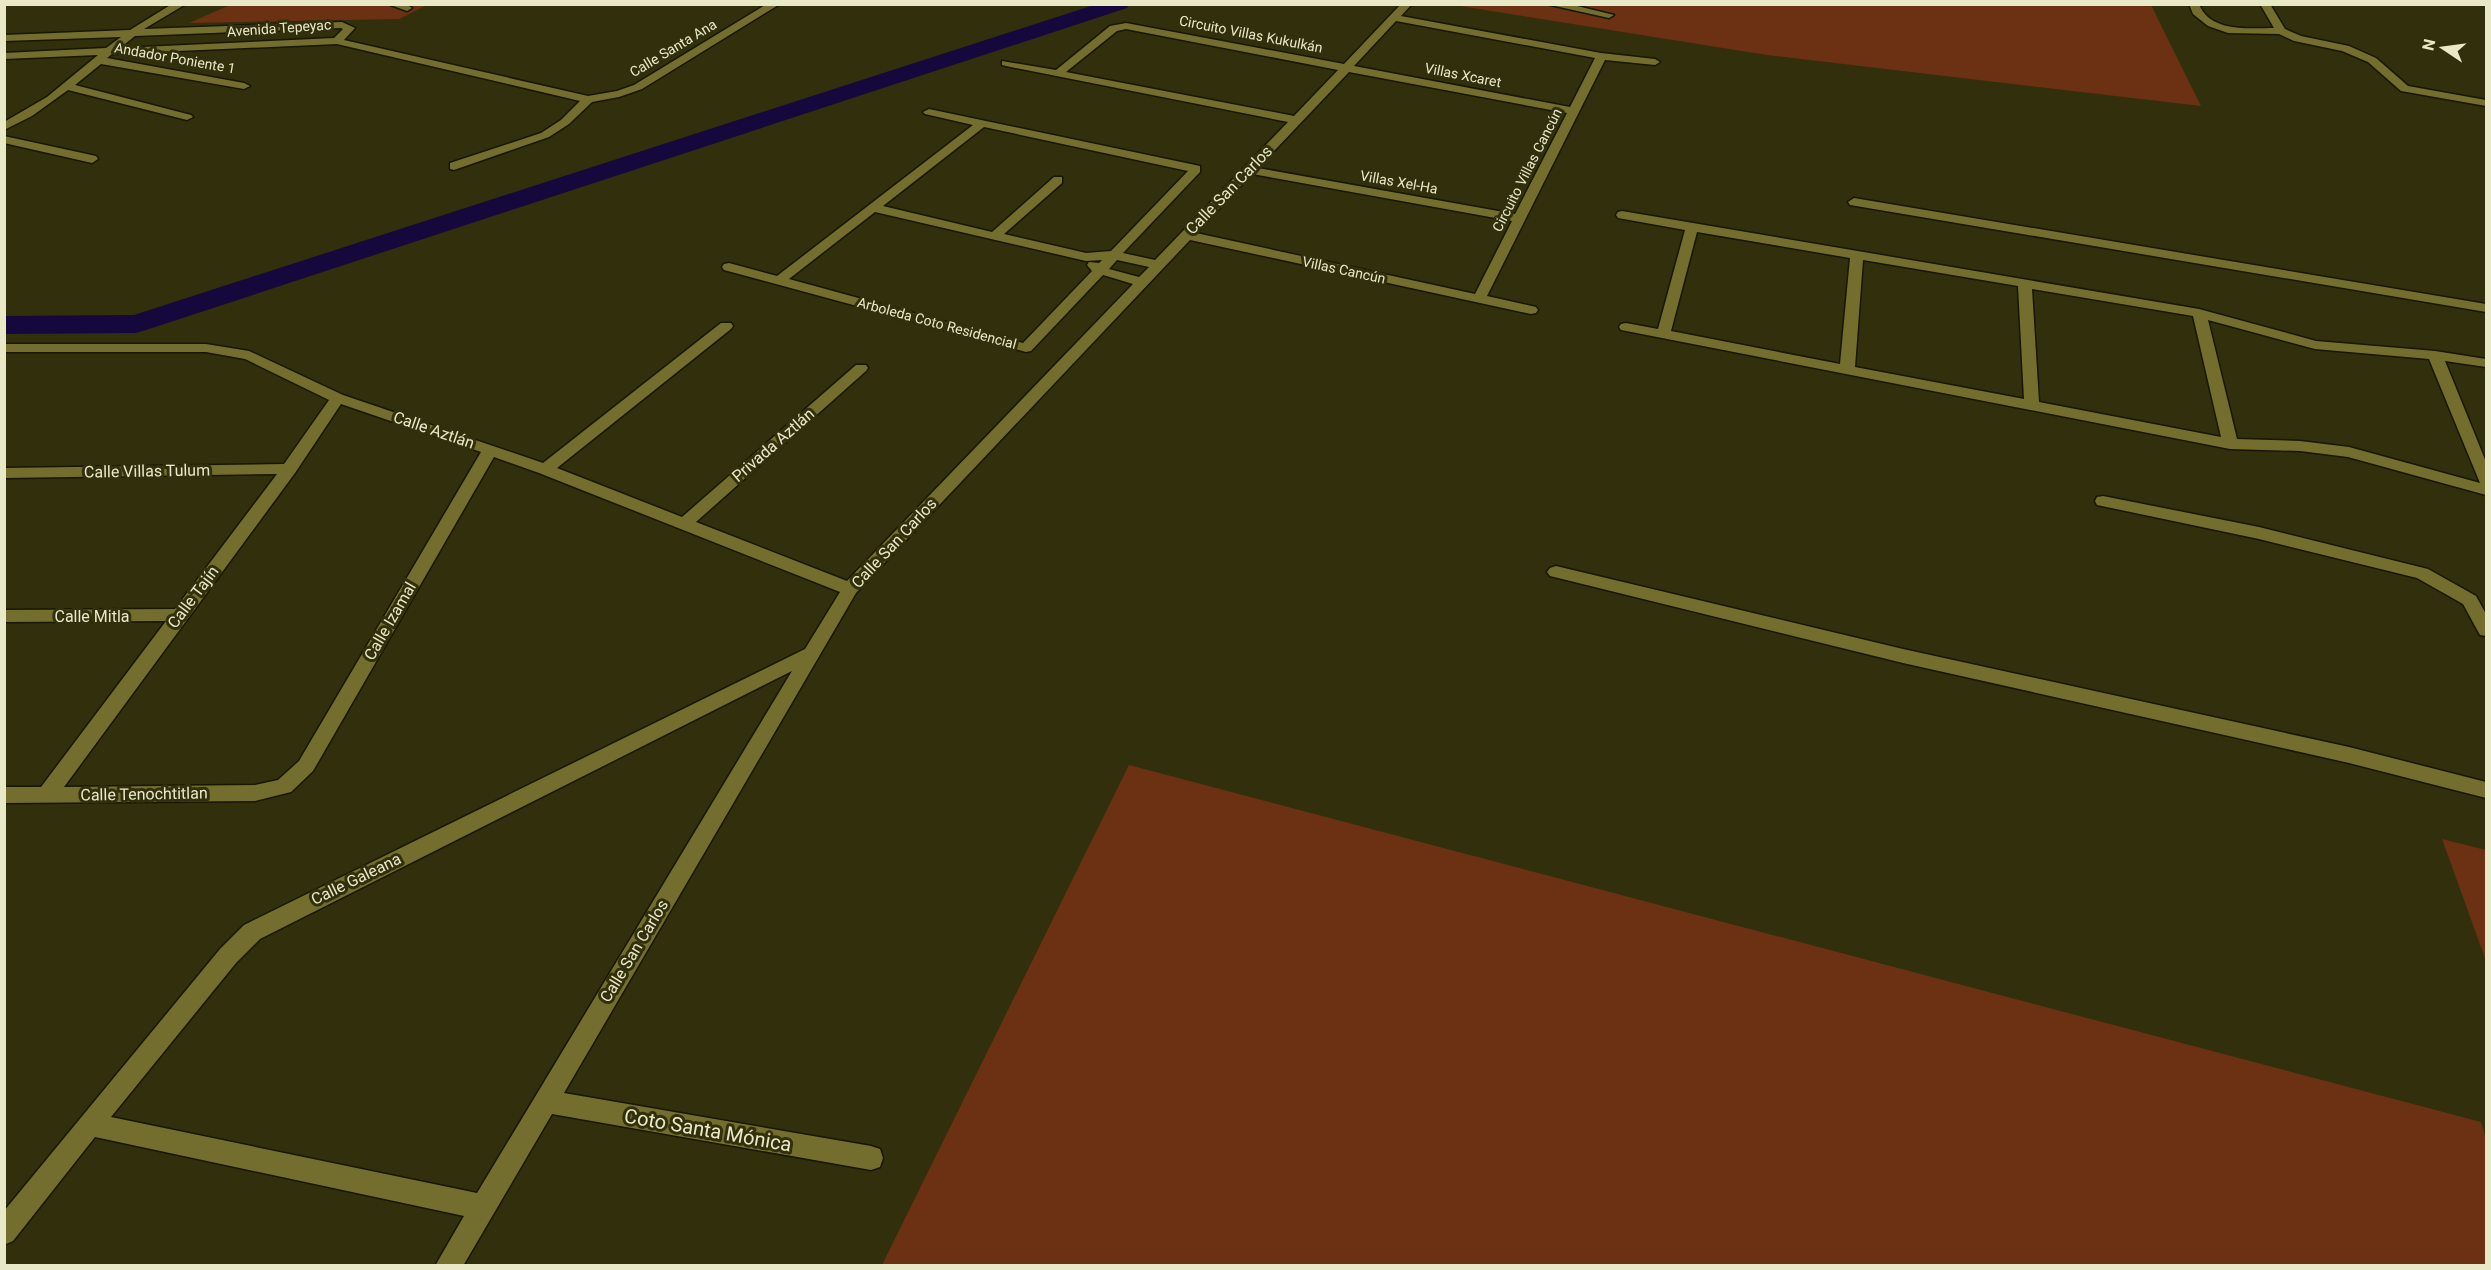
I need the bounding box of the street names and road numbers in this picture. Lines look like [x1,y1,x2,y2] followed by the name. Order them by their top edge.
[1178,12,1324,56] street label: Circuito Villas Kukulkán
[226,16,332,40] street label: Avenida Tepeyac
[627,16,719,80] street label: Calle Santa Ana
[113,39,237,77] street label: Andador Poniente 1
[1423,60,1503,90] street label: Villas Xcaret
[1489,106,1565,234] street label: Circuito Villas Cancún
[1182,142,1276,238] street label: Calle San Carlos
[1359,167,1439,197] street label: Villas Xel-Ha
[1301,253,1387,287] street label: Villas Cancún
[856,294,1018,352] street label: Arboleda Coto Residencial
[728,404,818,486] street label: Privada Aztlán
[391,407,477,453] street label: Calle Aztlán
[84,460,210,482] street label: Calle Villas Tulum
[847,494,941,592] street label: Calle San Carlos
[163,562,223,632] street label: Calle Tajín
[360,579,420,663] street label: Calle Izamal
[54,607,130,626] street label: Calle Mitla
[80,783,208,805] street label: Calle Tenochtitlan
[308,849,404,909] street label: Calle Galeana
[596,896,672,1006] street label: Calle San Carlos
[622,1103,794,1157] street label: Coto Santa Mónica

